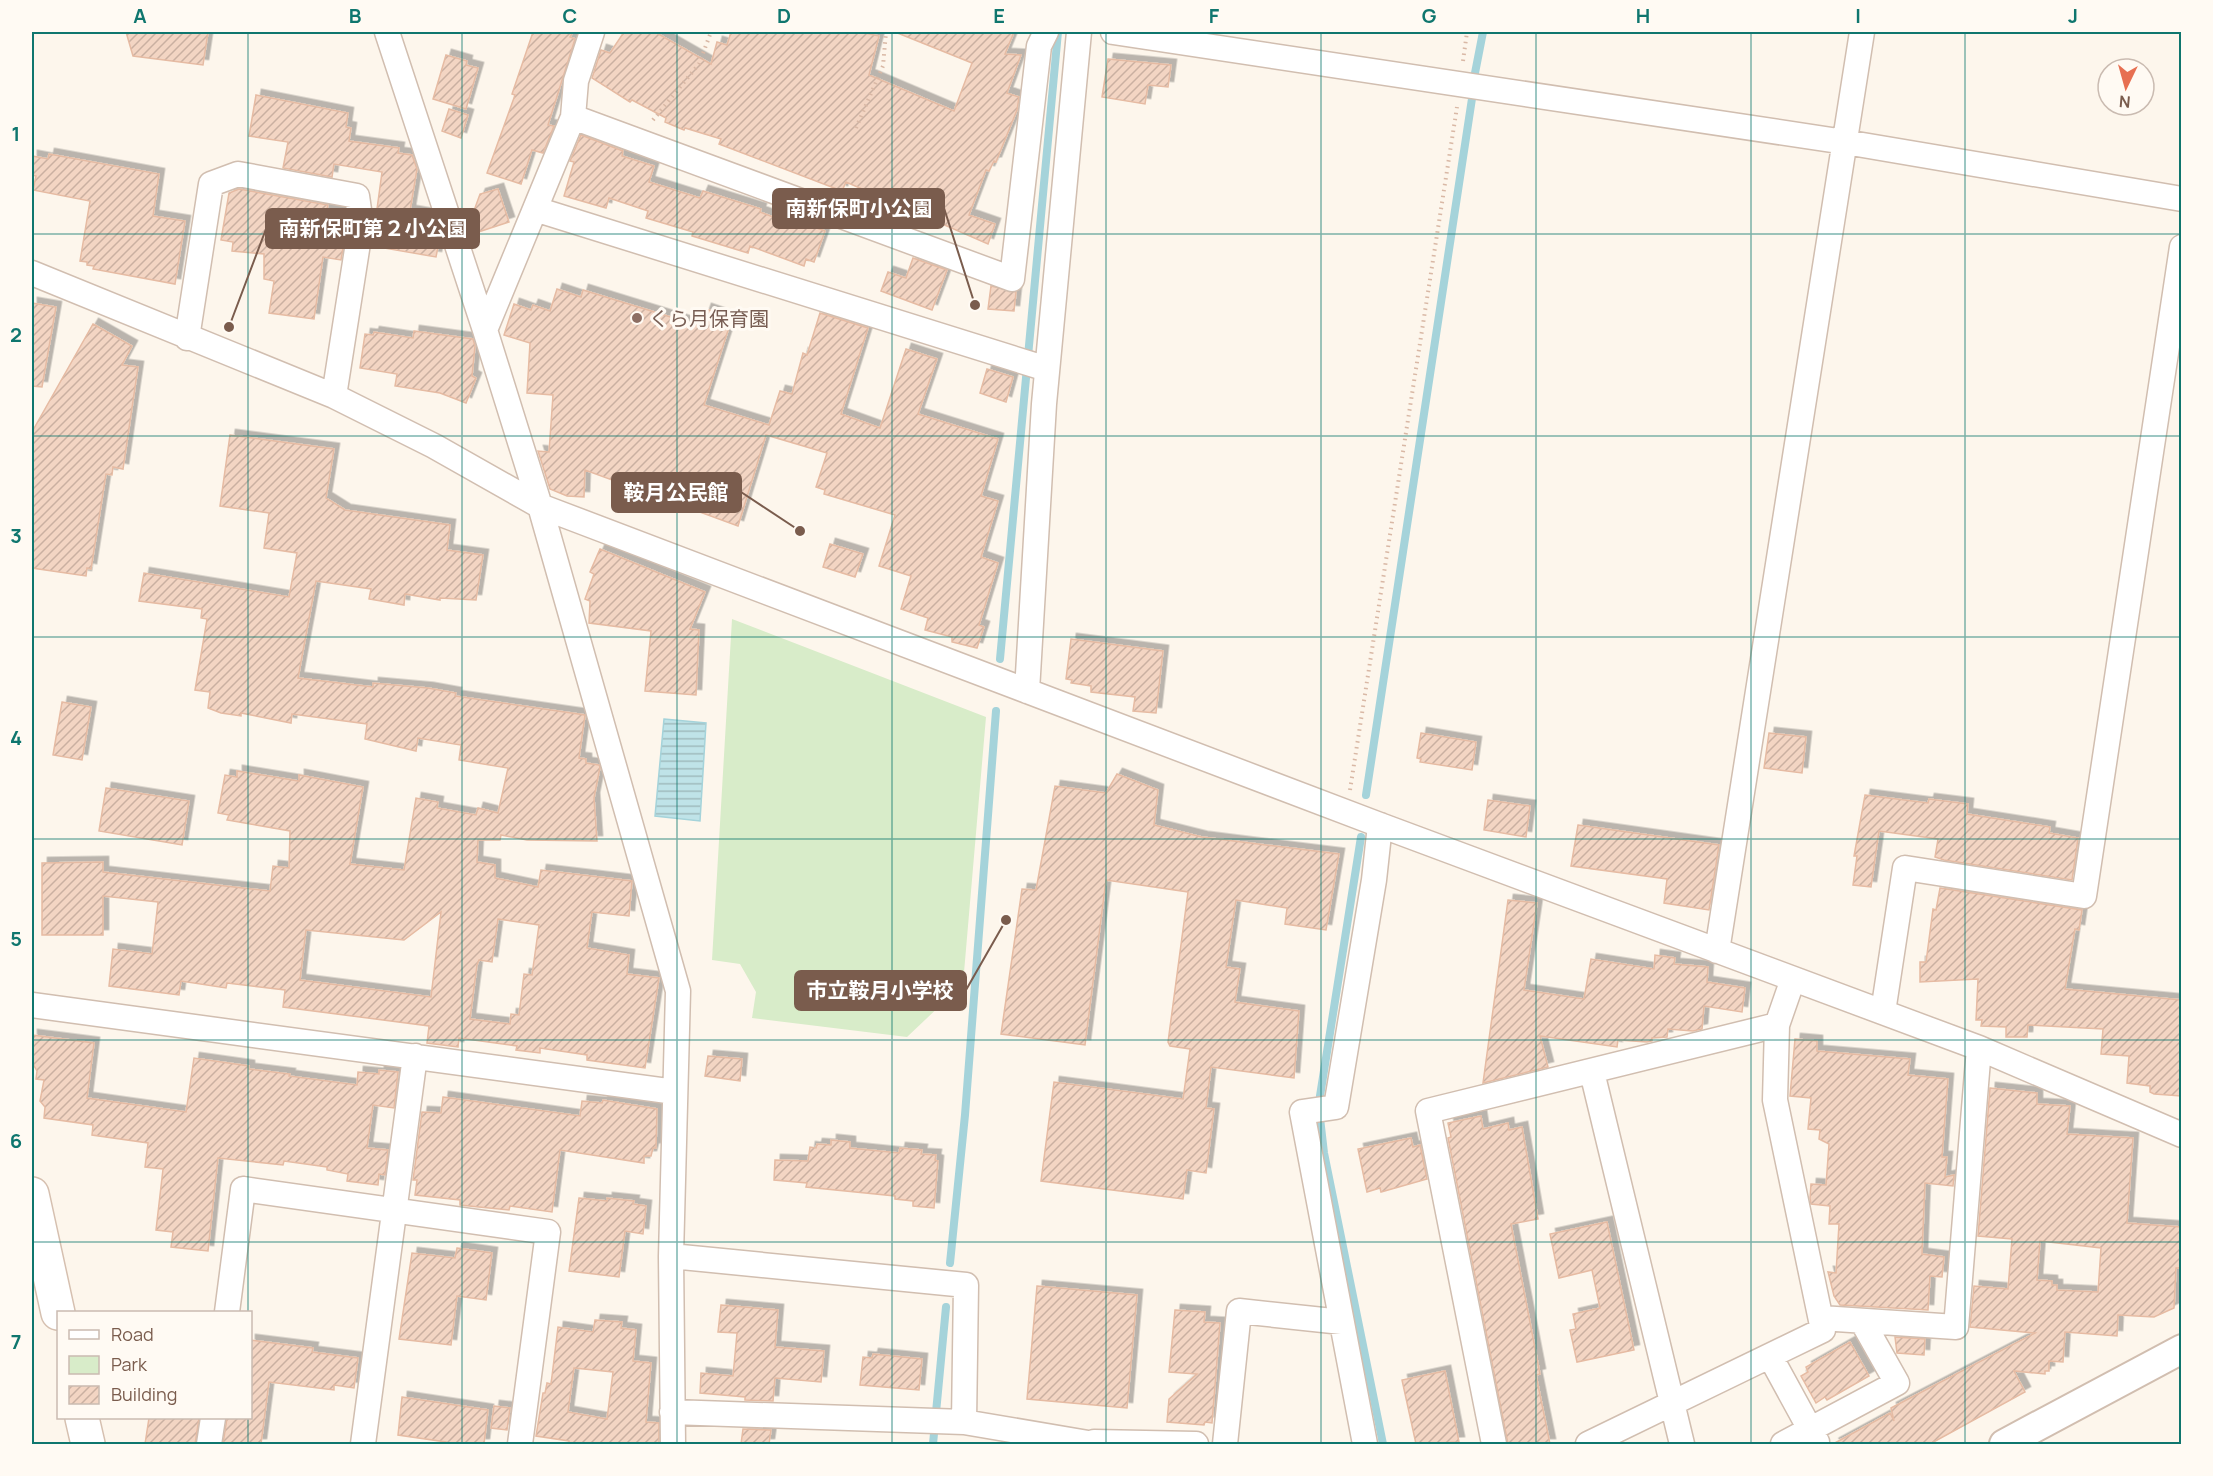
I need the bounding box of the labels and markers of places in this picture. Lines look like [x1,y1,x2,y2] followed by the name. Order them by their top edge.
[773,189,944,228] callout: 南新保町小公園
[266,209,479,248] callout: 南新保町第２小公園
[649,305,769,332] place label: くら月保育園
[630,311,644,325] marker: くら月保育園
[612,473,741,512] callout: 鞍月公民館
[795,971,966,1010] callout: 市立鞍月小学校

